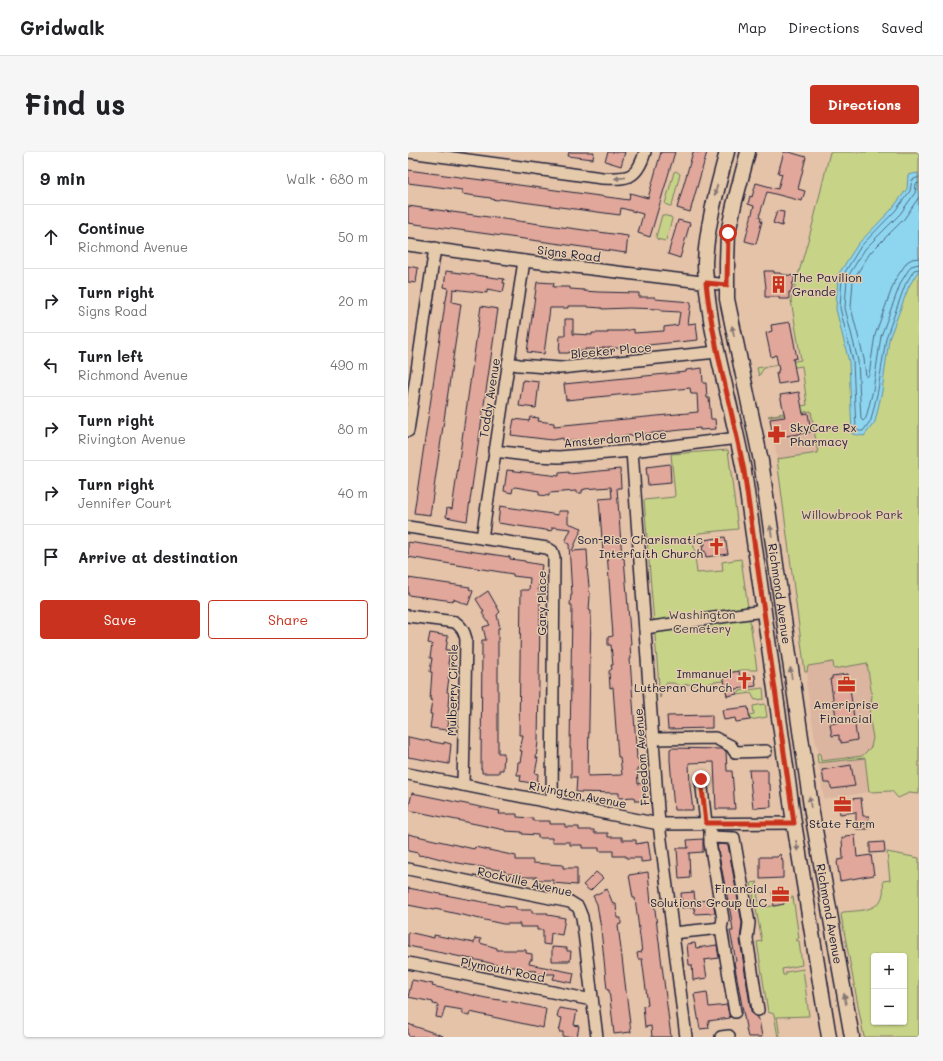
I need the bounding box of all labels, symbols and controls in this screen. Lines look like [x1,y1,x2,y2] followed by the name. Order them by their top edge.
[20,15,105,40] text: Gridwalk
[738,18,766,37] text: Map
[788,18,859,37] text: Directions
[881,18,923,37] text: Saved
[810,85,919,124] button: Directions
[24,86,125,122] text: Find us
[40,167,85,189] text: 9 min
[286,170,368,187] text: Walk · 680 m
[614,174,626,181] one-way arrow
[713,184,719,196] one-way arrow
[78,218,145,238] text: Continue
[719,224,737,242] route start
[40,226,62,248] icon: ahead
[338,228,368,245] text: 50 m
[78,238,188,255] text: Richmond Avenue
[536,241,602,265] street label: Signs Road
[792,269,862,299] place label: The Pavilion Grande
[769,274,789,294] building icon: The Pavilion Grande
[78,282,155,302] text: Turn right
[40,290,62,312] icon: right
[338,292,368,309] text: 20 m
[78,302,147,319] text: Signs Road
[730,325,736,337] one-way arrow
[570,338,652,362] street label: Bleeker Place
[78,346,143,366] text: Turn left
[40,354,62,376] icon: left
[330,356,368,373] text: 490 m
[475,357,503,439] street label: Toddy Avenue
[78,366,188,383] text: Richmond Avenue
[78,410,155,430] text: Turn right
[40,418,62,440] icon: right
[790,419,857,449] place label: SkyCare Rx Pharmacy
[338,420,368,437] text: 80 m
[767,424,787,444] pharmacy icon: SkyCare Rx Pharmacy
[563,426,667,450] street label: Amsterdam Place
[78,430,186,447] text: Rivington Avenue
[78,474,155,494] text: Turn right
[40,482,62,504] icon: right
[338,484,368,501] text: 40 m
[78,494,172,511] text: Jennifer Court
[801,506,903,522] park label: Willowbrook Park
[768,525,774,537] one-way arrow
[578,531,703,561] place label: Son-Rise Charismatic Interfaith Church
[706,536,726,556] church icon: Son-Rise Charismatic Interfaith Church
[765,542,795,645] street label: Richmond Avenue
[40,546,62,568] icon: arrive
[78,547,238,567] text: Arrive at destination
[533,571,549,635] street label: Gary Place
[40,600,200,639] button: Save
[208,600,368,639] button: Share
[669,606,735,636] park label: Washington Cemetery
[443,644,461,736] street label: Mulberry Circle
[634,665,732,695] place label: Immanuel Lutheran Church
[788,667,794,679] one-way arrow
[735,670,755,690] church icon: Immanuel Lutheran Church
[836,675,856,695] office icon: Ameriprise Financial
[813,696,879,726] place label: Ameriprise Financial
[630,708,652,806] street label: Freedom Avenue
[692,770,710,788] route end
[528,777,628,811] street label: Rivington Avenue
[832,794,852,814] office icon: State Farm
[807,796,813,808] one-way arrow
[809,815,875,831] place label: State Farm
[795,840,801,852] one-way arrow
[476,862,574,900] street label: Rockville Avenue
[813,862,847,965] street label: Richmond Avenue
[650,880,767,910] place label: Financial Solutions Group LLC
[770,885,790,905] office icon: Financial Solutions Group LLC
[459,953,547,985] street label: Plymouth Road
[871,953,907,1025] map controls
[871,953,907,989] button: +
[871,989,907,1025] button: −
[842,993,848,1005] one-way arrow

